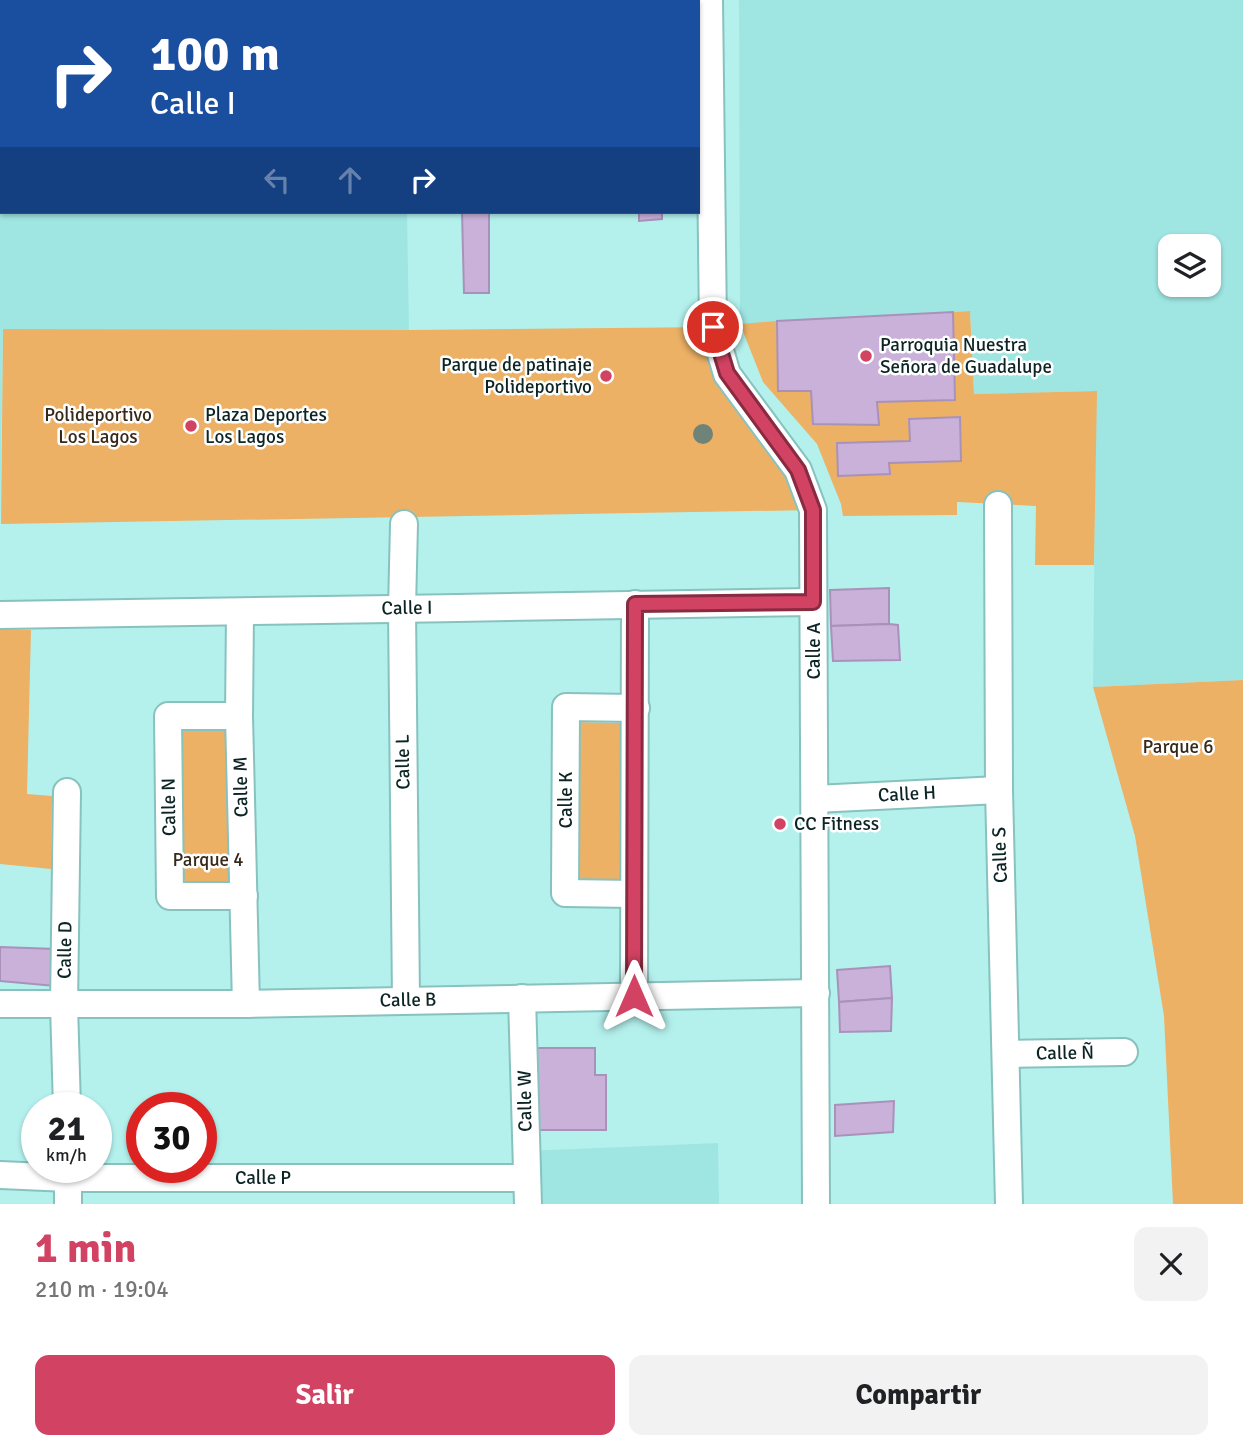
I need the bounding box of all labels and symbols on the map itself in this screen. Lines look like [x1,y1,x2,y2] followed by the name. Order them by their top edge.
[683,297,743,357] pin
[880,333,1052,379] place label: Parroquia Nuestra Señora de Guadalupe
[858,348,874,364] marker: Parroquia Nuestra Señora de Guadalupe
[441,353,592,399] place label: Parque de patinaje Polideportivo
[598,368,614,384] marker: Parque de patinaje Polideportivo
[44,403,152,449] park label: Polideportivo Los Lagos
[205,403,327,449] place label: Plaza Deportes Los Lagos
[183,418,199,434] marker: Plaza Deportes Los Lagos
[381,596,433,620] street label: Calle I
[802,622,826,680] street label: Calle A
[391,734,415,790] street label: Calle L
[1142,735,1214,759] park label: Parque 6
[228,756,254,818] street label: Calle M
[554,771,578,828] street label: Calle K
[156,778,182,836] street label: Calle N
[877,780,937,808] street label: Calle H
[794,812,879,836] place label: CC Fitness
[772,816,788,832] marker: CC Fitness
[987,827,1013,883] street label: Calle S
[172,848,244,872] park label: Parque 4
[52,921,78,979] street label: Calle D
[597,959,671,1033] position arrow
[379,988,437,1012] street label: Calle B
[1036,1040,1094,1066] street label: Calle Ñ
[512,1070,538,1132] street label: Calle W
[126,1092,217,1183] speed limit sign: 30
[235,1166,291,1190] street label: Calle P

